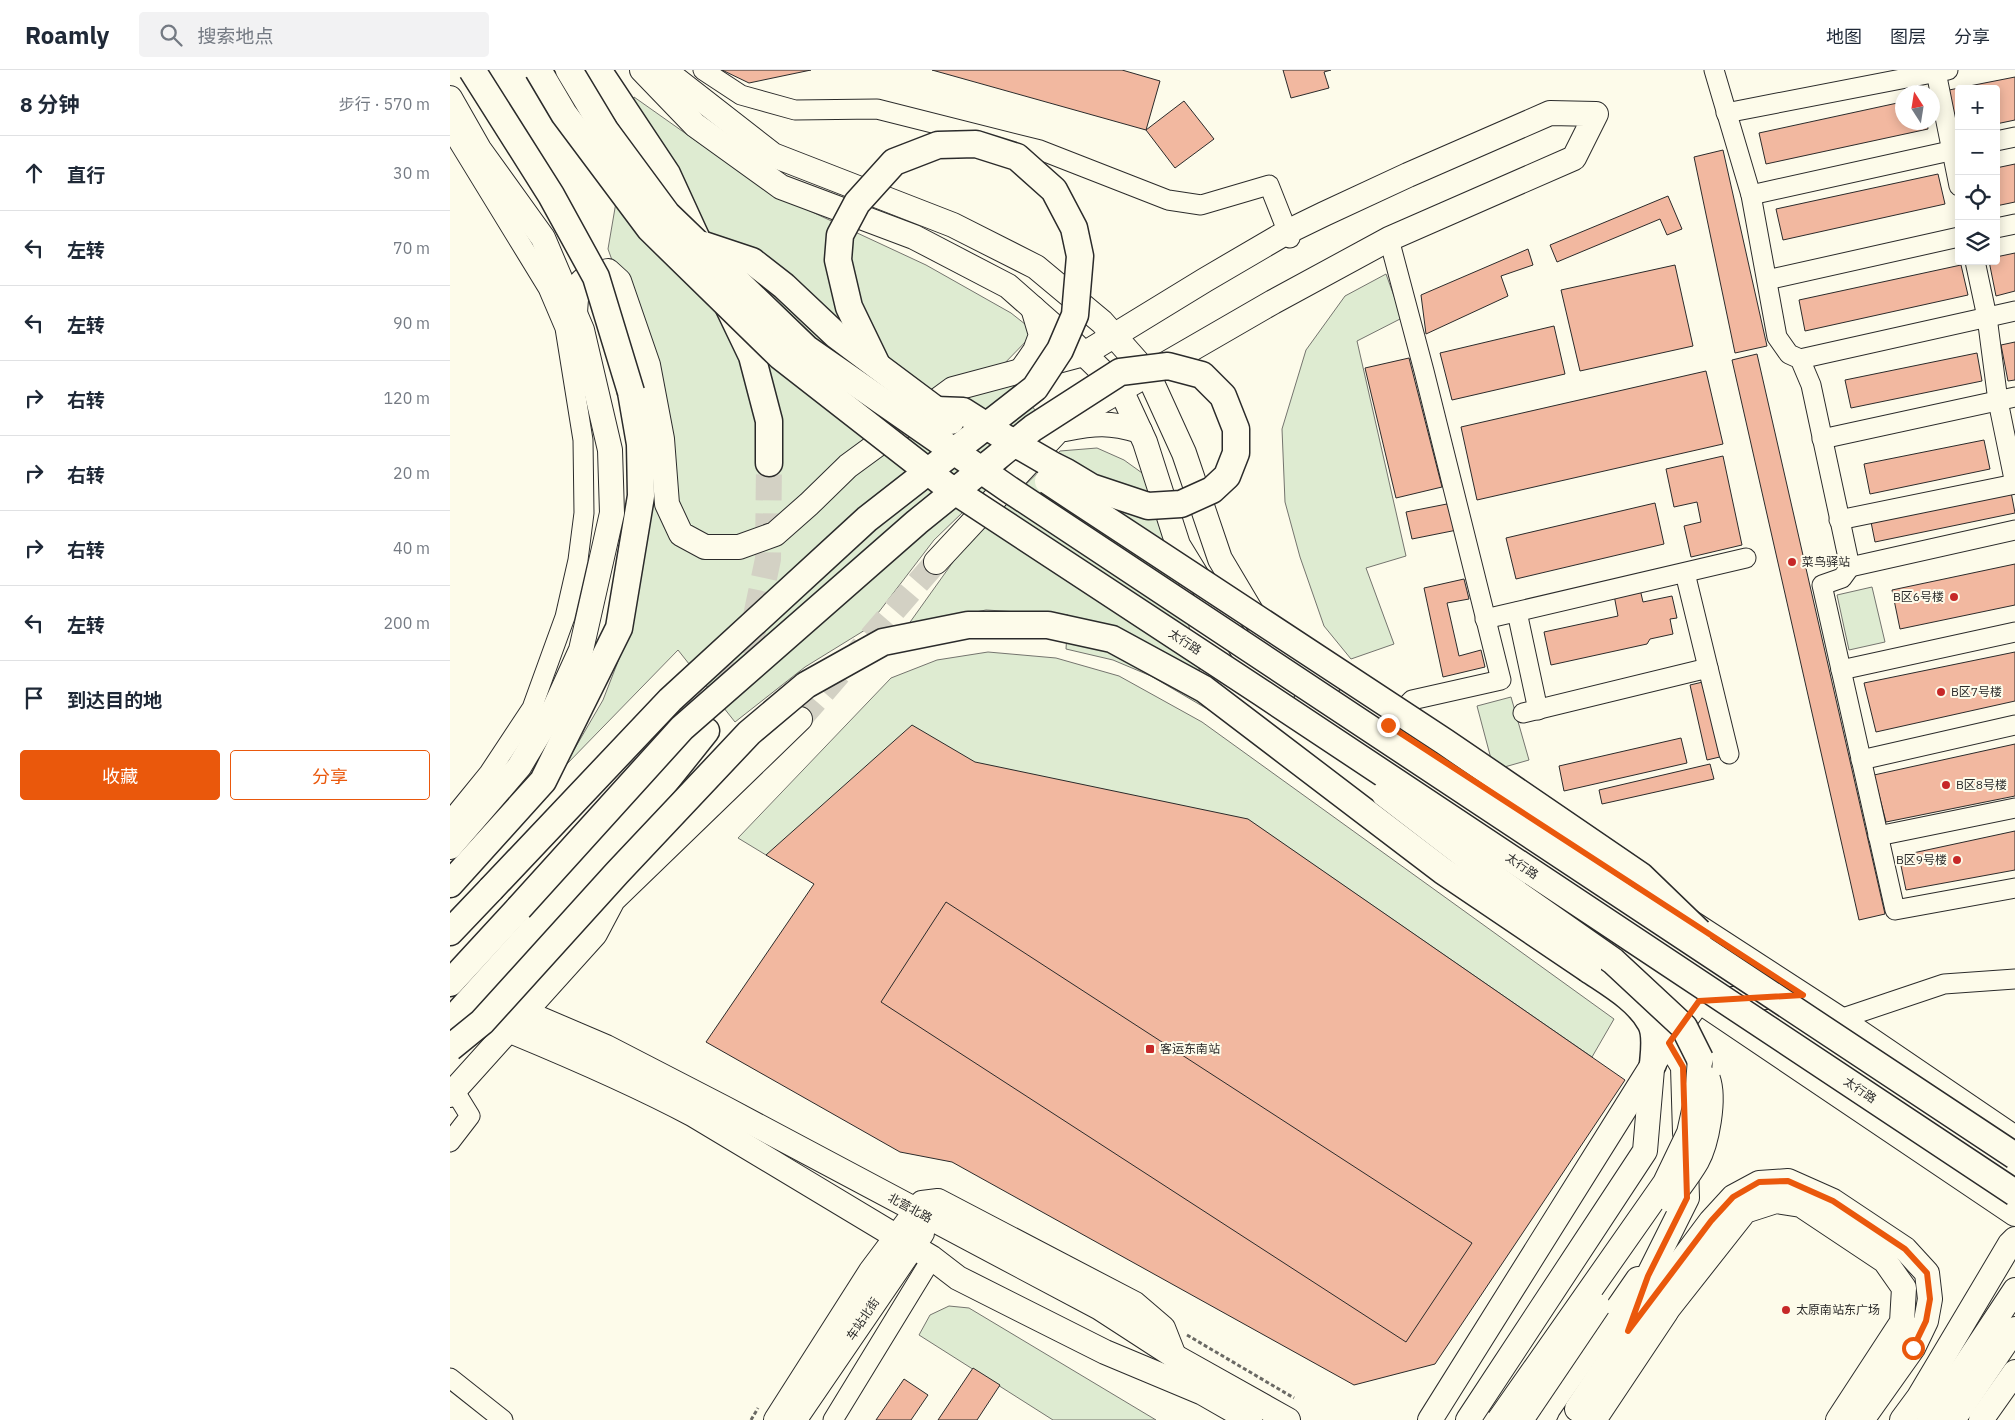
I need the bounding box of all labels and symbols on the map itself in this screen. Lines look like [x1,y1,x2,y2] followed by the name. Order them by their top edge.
[1895,85,1940,130] north arrow
[1802,554,1850,569] place label: 菜鸟驿站
[1786,556,1798,568] marker: 菜鸟驿站
[1893,589,1944,604] place label: B区6号楼
[1948,591,1960,603] marker: B区6号楼
[1166,625,1204,658] street label: 太行路
[1951,684,2002,699] place label: B区7号楼
[1935,686,1947,698] marker: B区7号楼
[1377,714,1400,737] route end
[1956,777,2007,792] place label: B区8号楼
[1940,779,1952,791] marker: B区8号楼
[1503,849,1541,882] street label: 太行路
[1896,852,1947,867] place label: B区9号楼
[1951,854,1963,866] marker: B区9号楼
[1160,1041,1220,1056] place label: 客运东南站
[1144,1043,1156,1055] marker: 客运东南站
[1841,1073,1879,1106] street label: 太行路
[886,1190,935,1225] street label: 北营北路
[843,1295,882,1343] street label: 车站北街
[1796,1302,1880,1317] place label: 太原南站东广场
[1780,1304,1792,1316] marker: 太原南站东广场
[1902,1337,1925,1360] route start

